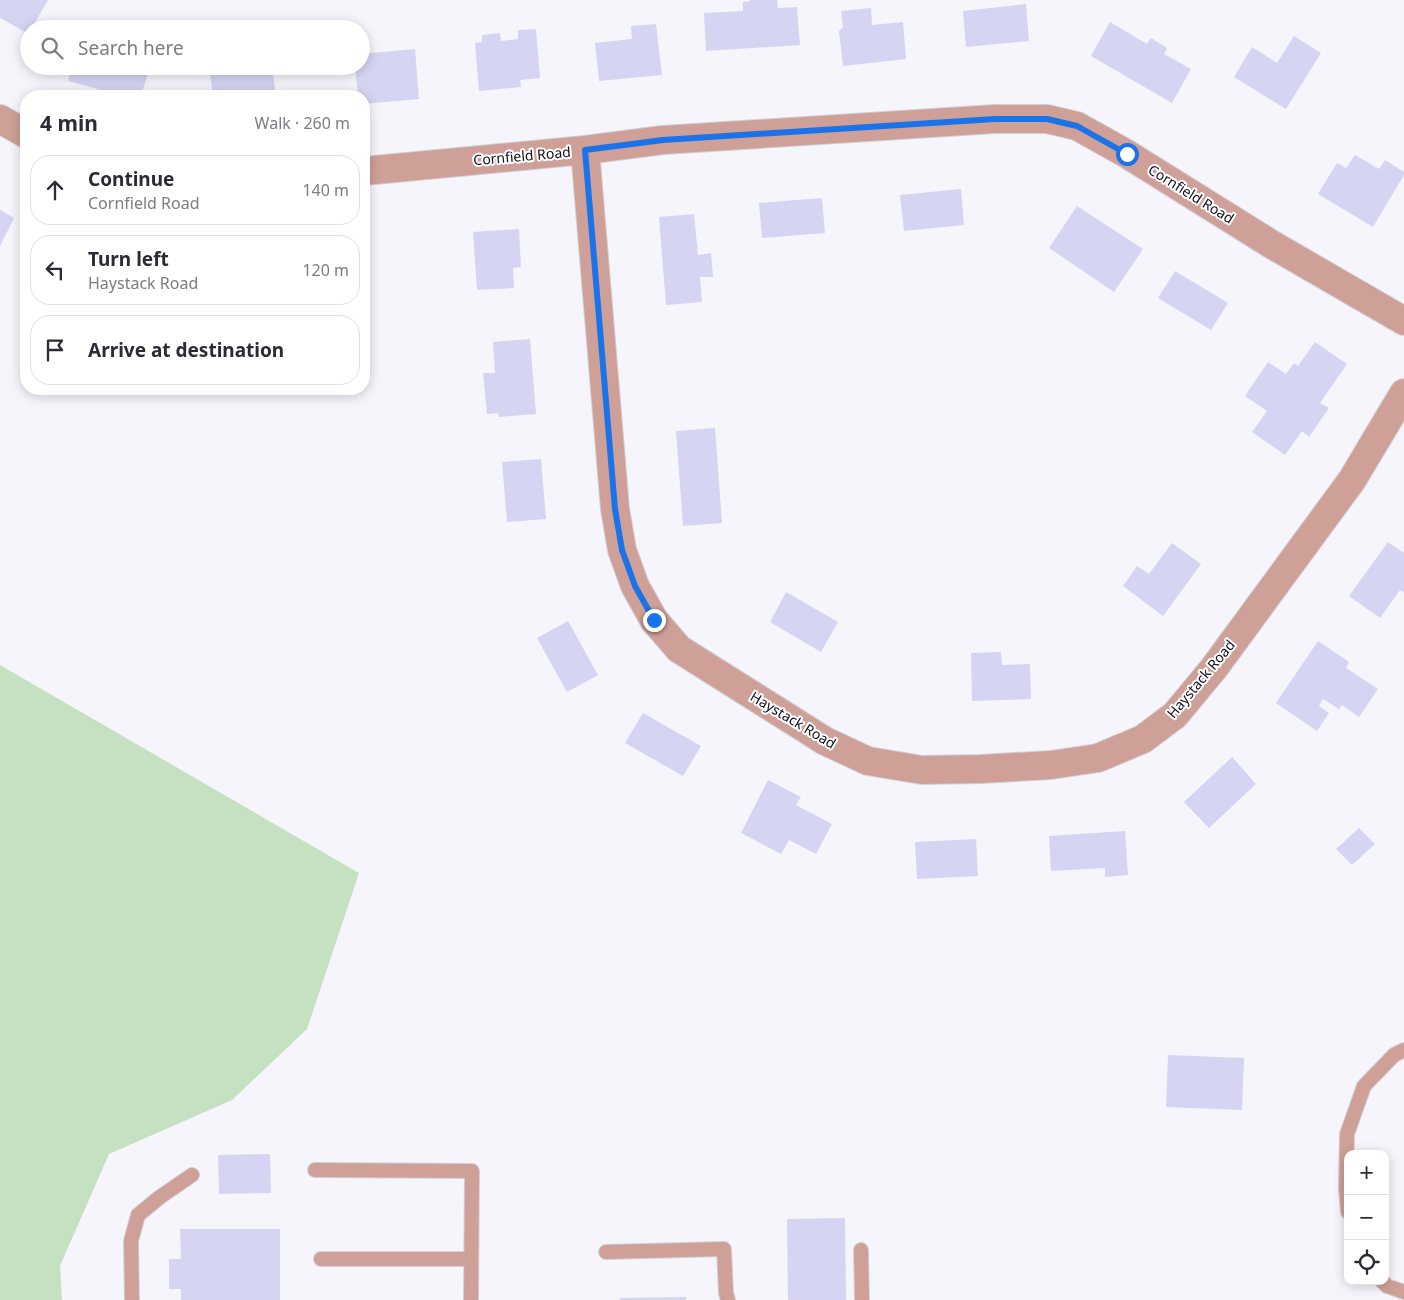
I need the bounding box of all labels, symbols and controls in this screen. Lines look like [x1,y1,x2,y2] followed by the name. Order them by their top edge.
[20,20,370,75] search box
[38,34,66,62] icon: search
[78,35,184,61] text: Search here
[40,109,98,137] text: 4 min
[255,112,350,134] text: Walk · 260 m
[473,142,571,169] street label: Cornfield Road
[1116,143,1139,166] route start
[1145,160,1238,227] street label: Cornfield Road
[88,166,174,192] text: Continue
[41,176,69,204] icon: ahead
[302,179,349,201] text: 140 m
[88,192,200,214] text: Cornfield Road
[88,246,169,272] text: Turn left
[41,256,69,284] icon: left
[302,259,349,281] text: 120 m
[88,272,198,294] text: Haystack Road
[41,336,69,364] icon: arrive
[88,337,284,363] text: Arrive at destination
[643,609,666,632] route end
[1162,636,1239,722] street label: Haystack Road
[747,687,839,753] street label: Haystack Road
[1344,1150,1389,1285] map controls
[1344,1150,1389,1195] button: +
[1344,1195,1389,1240] button: −
[1344,1240,1389,1285] button: locate

